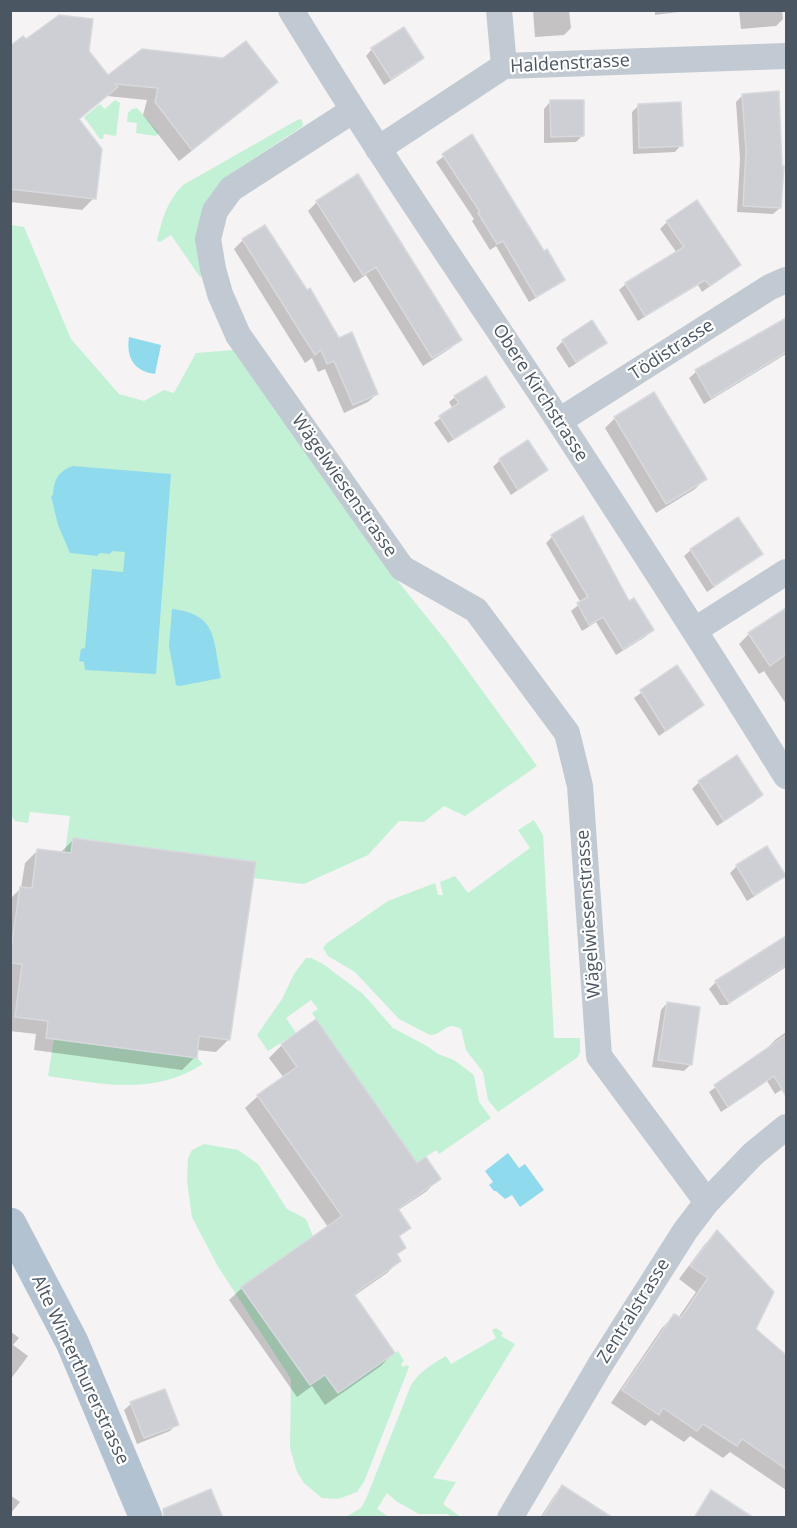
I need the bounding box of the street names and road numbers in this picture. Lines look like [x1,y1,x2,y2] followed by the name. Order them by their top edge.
[510,50,630,78] street label: Haldenstrasse
[626,315,718,385] street label: Tödistrasse
[488,320,592,466] street label: Obere Kirchstrasse
[287,411,401,561] street label: Wägelwiesenstrasse
[572,829,606,999] street label: Wägelwiesenstrasse
[593,1255,675,1367] street label: Zentralstrasse
[27,1272,133,1468] street label: Alte Winterthurerstrasse

